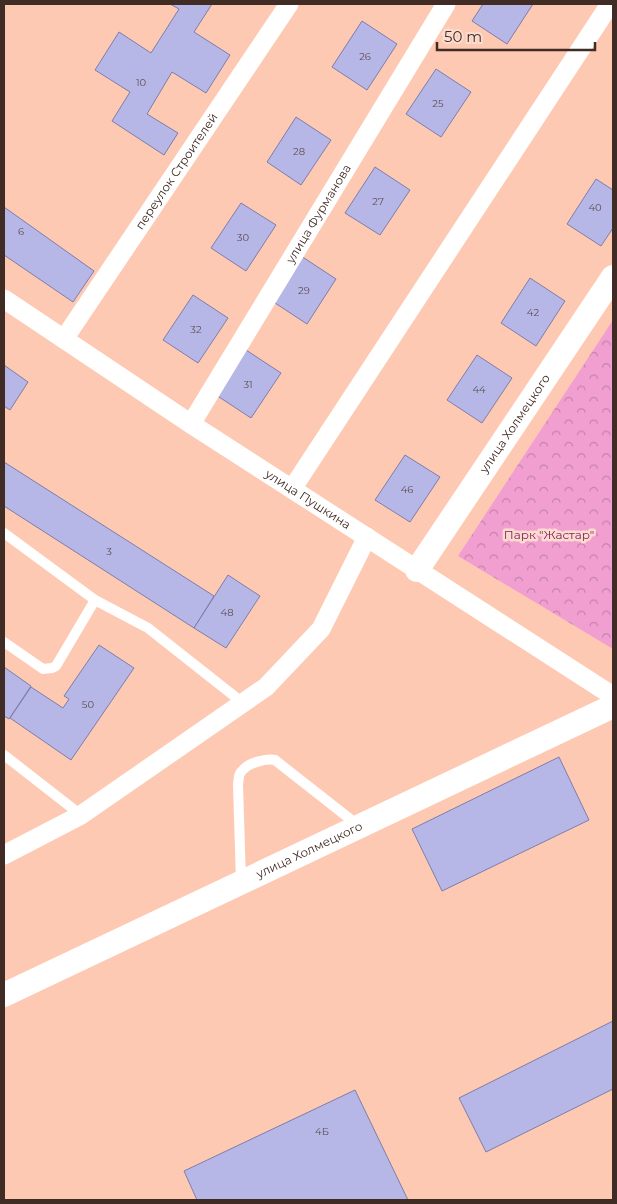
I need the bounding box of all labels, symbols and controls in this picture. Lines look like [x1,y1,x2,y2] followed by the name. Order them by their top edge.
[437,20,594,52] scale bar
[444,27,482,46] text: 50 m
[359,50,371,63] house number: 26
[136,76,146,89] house number: 10
[432,97,444,110] house number: 25
[132,110,221,232] street label: переулок Строителей
[293,145,305,158] house number: 28
[282,161,354,267] street label: улица Фурманова
[372,195,384,208] house number: 27
[588,201,602,214] house number: 40
[18,225,24,238] house number: 6
[237,231,250,244] house number: 30
[298,284,310,297] house number: 29
[527,306,539,319] house number: 42
[190,323,202,336] house number: 32
[475,371,553,477] street label: улица Холмецкого
[243,378,253,391] house number: 31
[472,383,486,396] house number: 44
[262,465,354,532] street label: улица Пушкина
[401,483,413,496] house number: 46
[504,527,594,542] park label: Парк "Жастар"
[106,545,112,558] house number: 3
[220,606,234,619] house number: 48
[82,698,95,711] house number: 50
[253,818,365,882] street label: улица Холмецкого
[315,1125,329,1138] house number: 4Б

